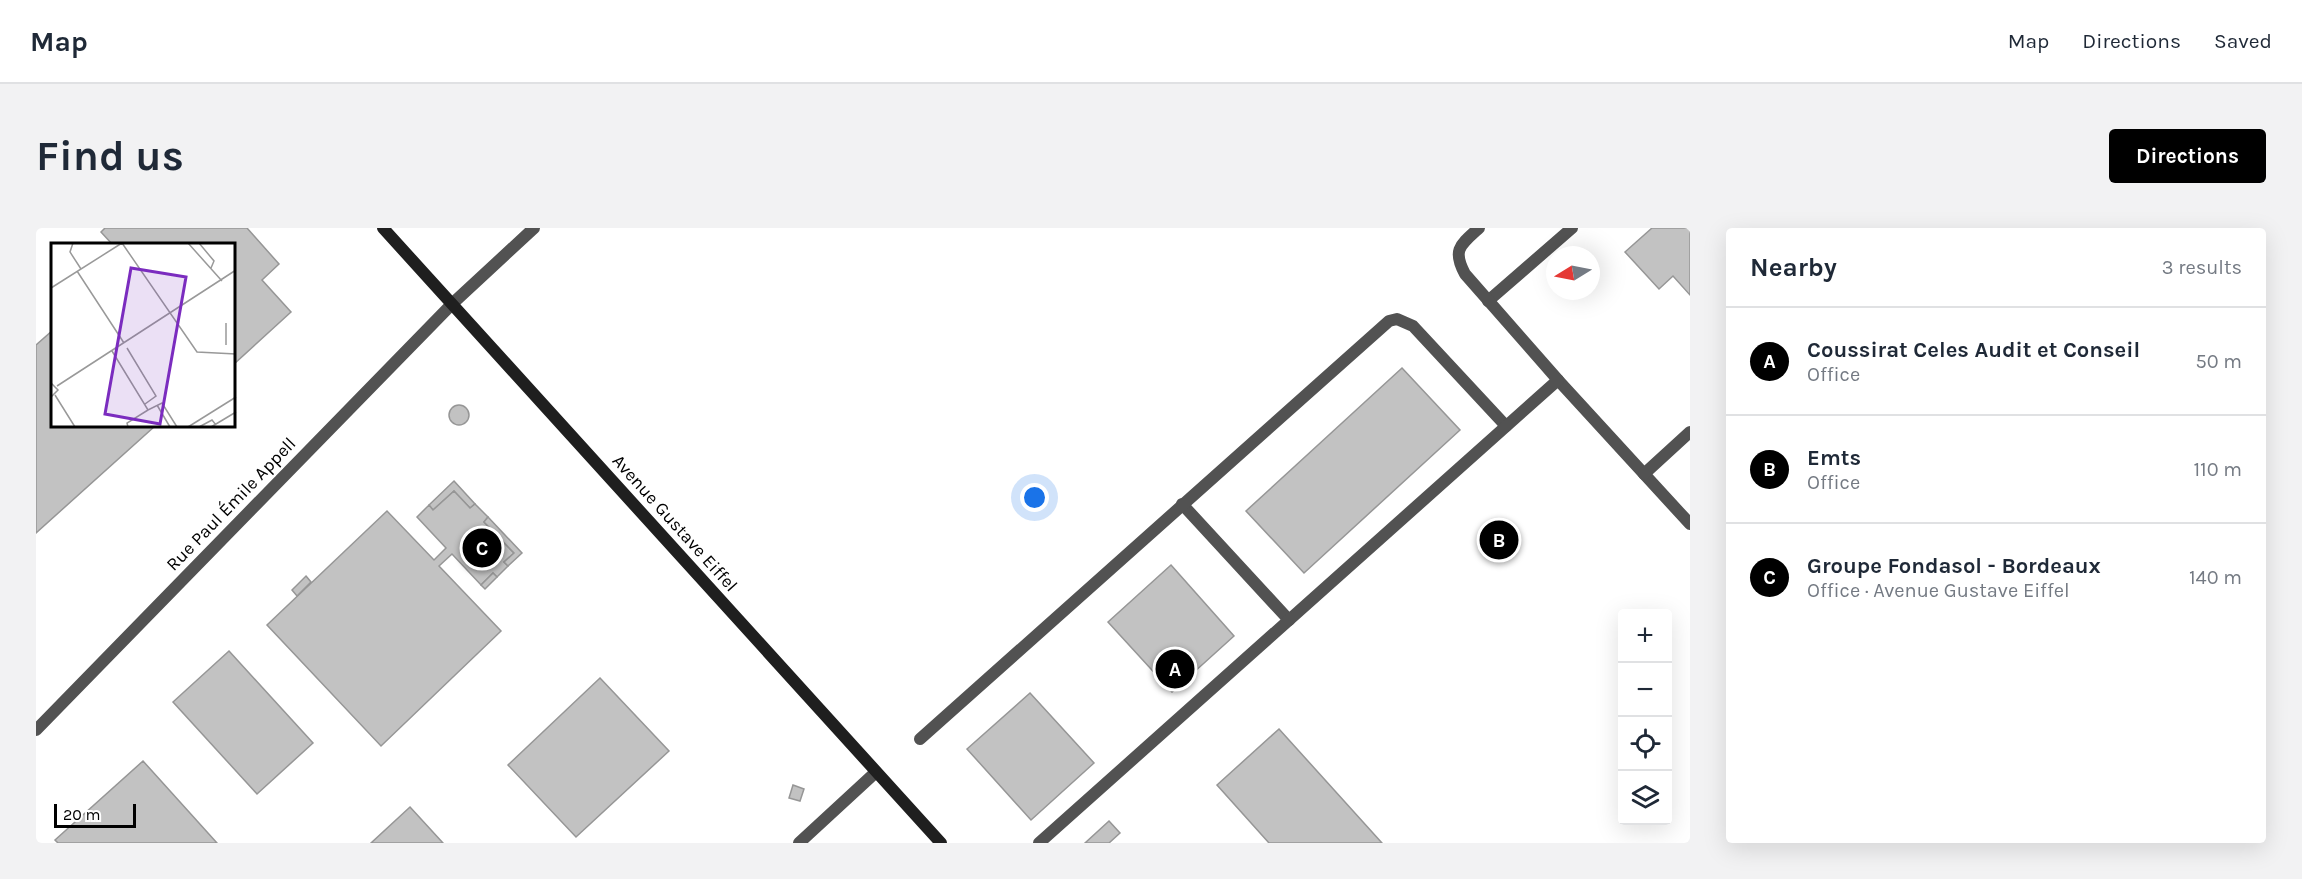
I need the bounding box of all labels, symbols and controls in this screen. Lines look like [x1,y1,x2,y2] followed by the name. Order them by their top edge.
[30,25,88,58] text: Map
[2008,29,2049,53] text: Map
[2082,29,2181,53] text: Directions
[2214,29,2272,53] text: Saved
[2109,129,2266,183] button: Directions
[36,131,184,181] text: Find us
[51,243,236,428] inset map
[1546,246,1600,300] north arrow
[1750,252,1837,283] text: Nearby
[2162,256,2242,279] text: 3 results
[1807,337,2140,363] text: Coussirat Celes Audit et Conseil
[1763,350,1776,373] text: A
[2195,350,2242,373] text: 50 m
[1807,363,1860,386] text: Office
[161,432,300,575] street label: Rue Paul Émile Appell
[1807,445,1861,471] text: Emts
[608,450,742,596] street label: Avenue Gustave Eiffel
[1763,458,1776,481] text: B
[2193,458,2242,481] text: 110 m
[1807,471,1860,494] text: Office
[1020,483,1049,512] your location
[1480,518,1518,562] pin: B
[462,526,502,570] pin: C
[1807,553,2101,579] text: Groupe Fondasol - Bordeaux
[1763,566,1776,589] text: C
[2189,566,2242,589] text: 140 m
[1807,579,2070,602] text: Office · Avenue Gustave Eiffel
[1618,609,1672,825] map controls
[1618,609,1672,663] button: +
[1156,646,1194,692] pin: A
[1618,663,1672,717] button: −
[1618,717,1672,771] button: locate
[1618,771,1672,825] button: layers
[54,801,136,828] scale bar
[63,805,101,824] text: 20 m

